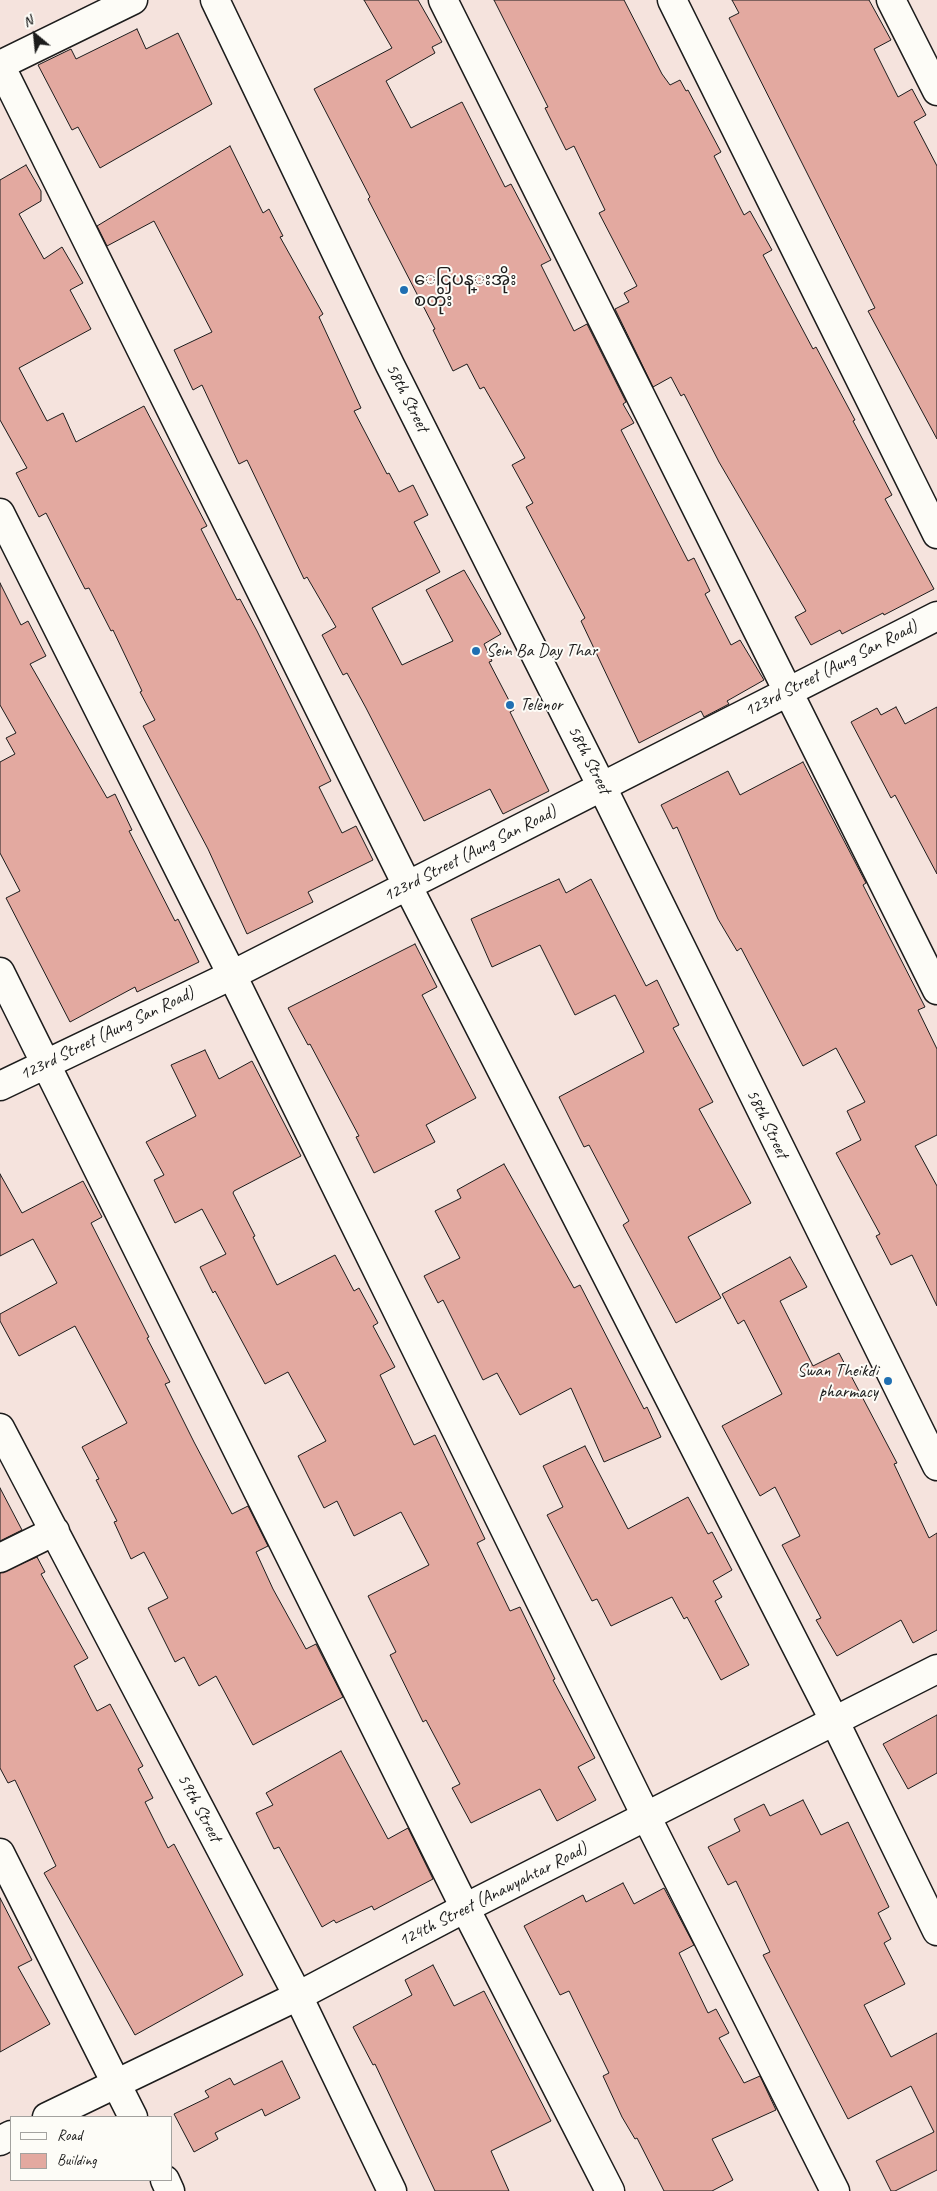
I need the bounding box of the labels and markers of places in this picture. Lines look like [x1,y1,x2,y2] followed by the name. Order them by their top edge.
[414,269,516,312] place label: ေငြပန္းအိုး စတိုး
[398,284,410,296] marker: ေငြပန္းအိုး စတိုး
[486,640,597,662] place label: Sein Ba Day Thar
[470,645,482,657] marker: Sein Ba Day Thar
[520,694,562,716] place label: Telenor
[504,699,516,711] marker: Telenor
[797,1360,878,1402] place label: Swan Theikdi pharmacy
[882,1375,894,1387] marker: Swan Theikdi pharmacy

